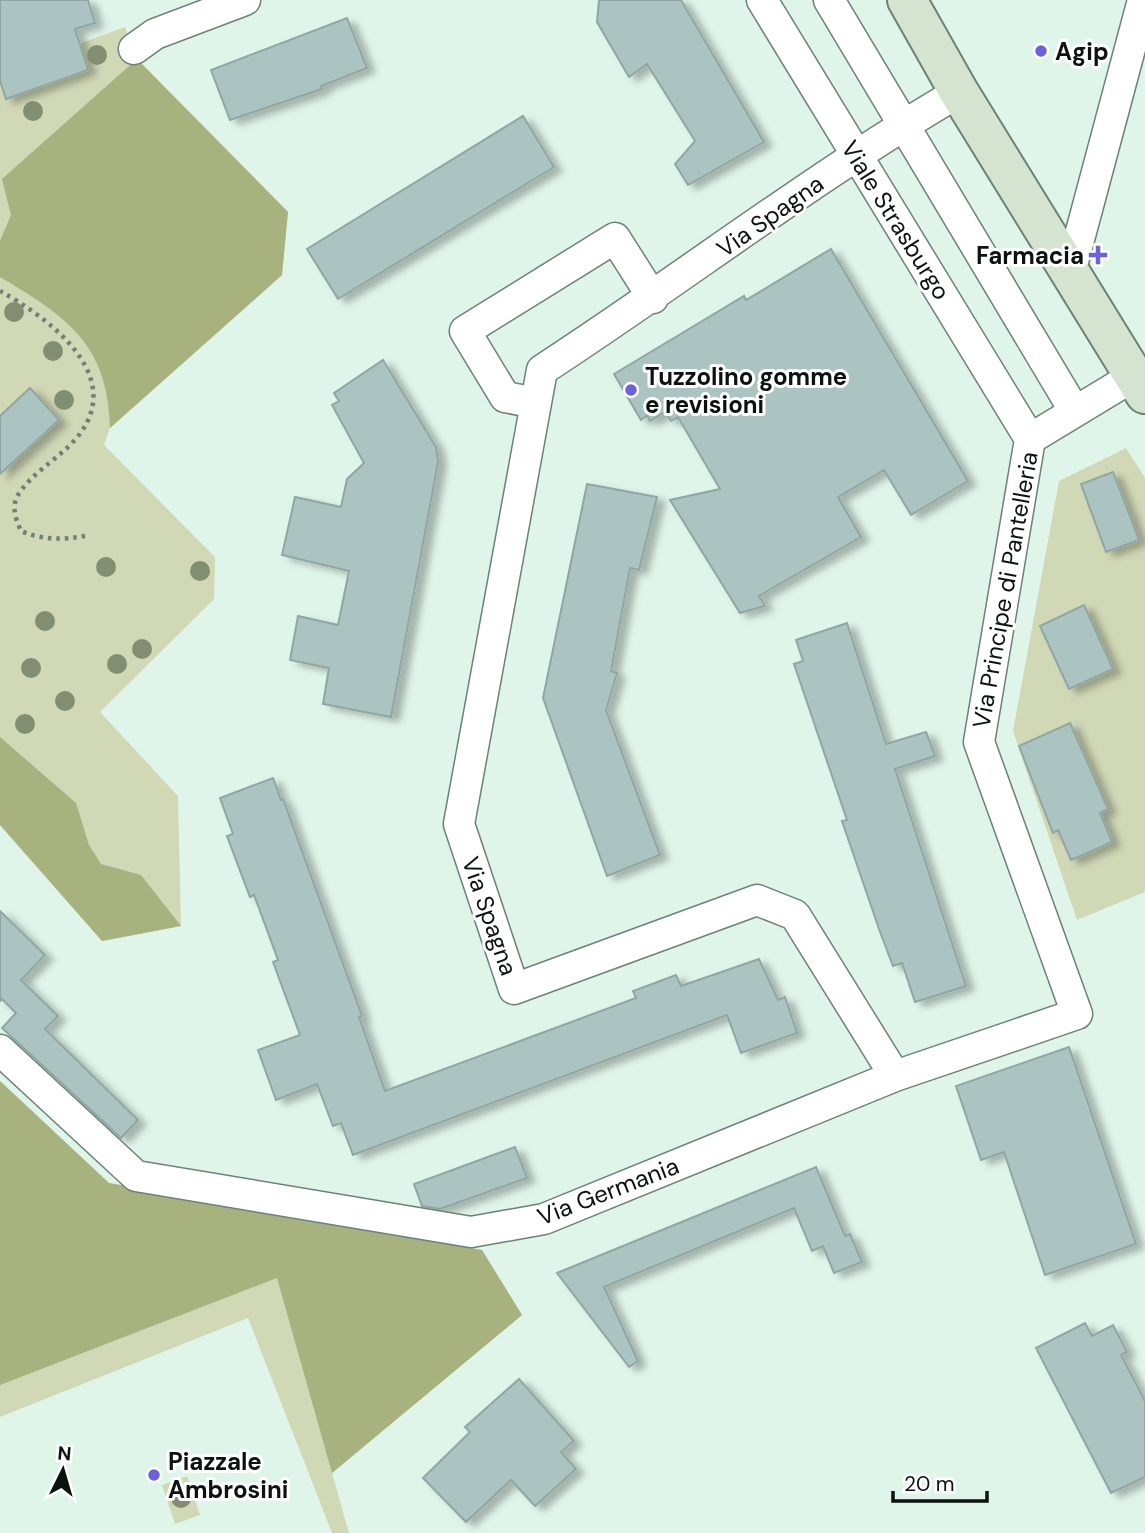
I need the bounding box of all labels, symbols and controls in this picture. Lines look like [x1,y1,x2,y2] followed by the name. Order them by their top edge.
[1055,36,1109,67] place label: Agip
[1033,43,1049,59] marker: Agip
[835,135,957,305] street label: Viale Strasburgo
[711,168,829,264] street label: Via Spagna
[976,240,1084,271] place label: Farmacia
[1090,247,1106,263] marker: Farmacia
[645,361,847,420] place label: Tuzzolino gomme e revisioni
[623,382,639,398] marker: Tuzzolino gomme e revisioni
[965,449,1045,731] street label: Via Principe di Pantelleria
[455,853,525,979] street label: Via Spagna
[533,1150,683,1232] street label: Via Germania
[28,1435,98,1505] north arrow
[56,1441,72,1467] text: N
[168,1446,288,1505] place label: Piazzale Ambrosini
[893,1460,988,1504] scale bar
[146,1467,162,1483] marker: Piazzale Ambrosini
[904,1470,955,1498] text: 20 m

